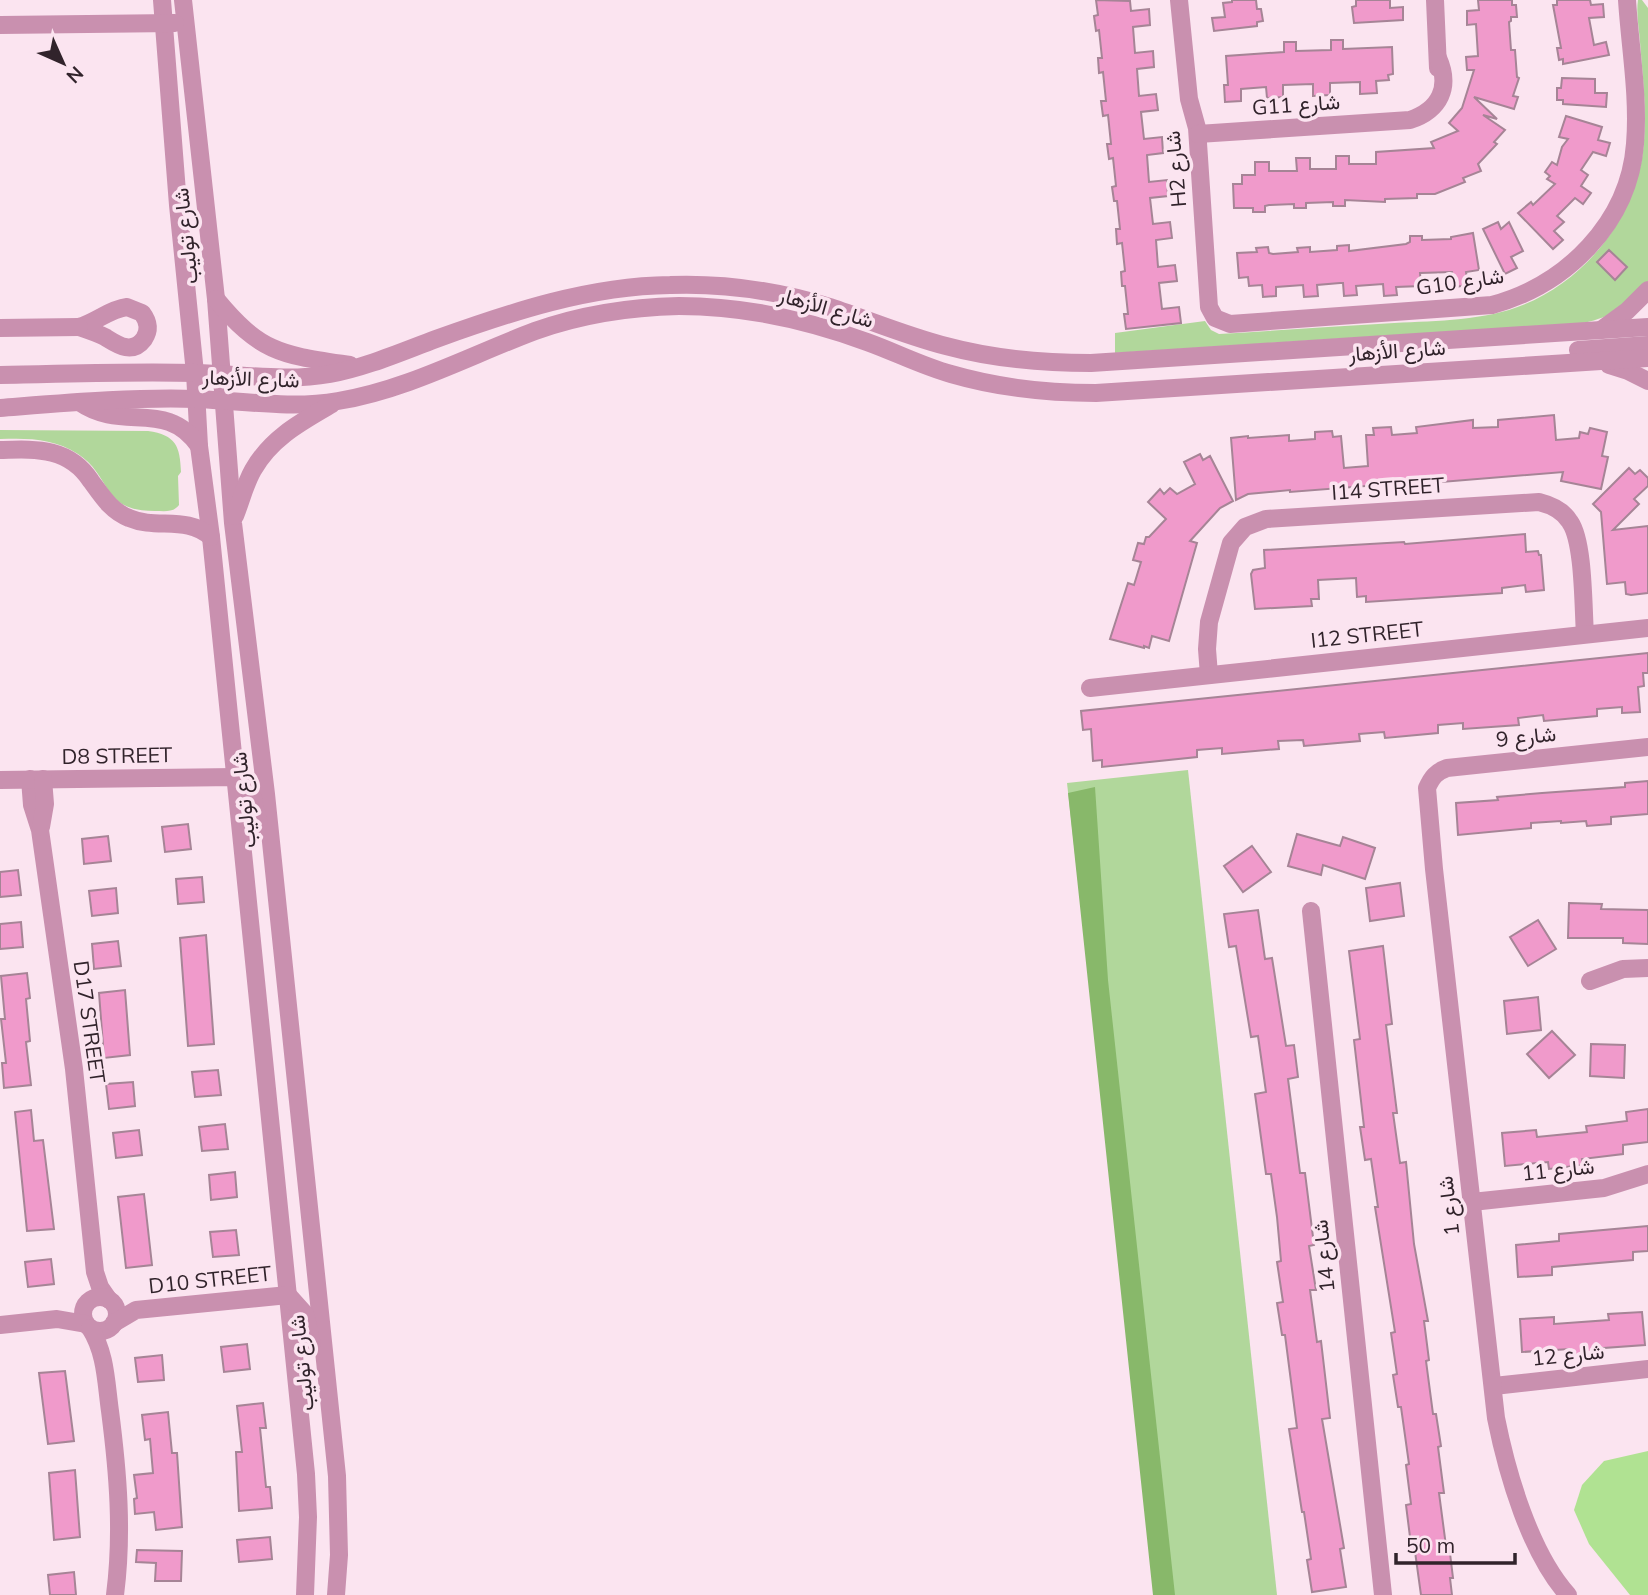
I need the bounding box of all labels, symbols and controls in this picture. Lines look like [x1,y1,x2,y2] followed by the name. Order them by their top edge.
[28,28,98,98] north arrow
[61,61,89,89] text: N
[1251,88,1341,122] street label: G11 شارع
[1159,130,1193,208] street label: H2 شارع
[167,186,205,286] street label: شارع توليب
[1414,262,1506,302] street label: G10 شارع
[774,281,877,335] street label: شارع الأزهار
[1346,334,1447,368] street label: شارع الأزهار
[201,363,300,395] street label: شارع الأزهار
[1331,471,1446,505] street label: I14 STREET
[1309,615,1425,653] street label: I12 STREET
[1495,720,1557,754] street label: شارع 9
[61,741,173,769] street label: D8 STREET
[225,750,263,850] street label: شارع توليب
[69,959,111,1085] street label: D17 STREET
[1520,1152,1596,1188] street label: شارع 11
[1431,1174,1467,1238] street label: شارع 1
[1306,1218,1342,1294] street label: شارع 14
[147,1260,273,1298] street label: D10 STREET
[283,1313,321,1413] street label: شارع توليب
[1530,1337,1606,1373] street label: شارع 12
[1396,1522,1515,1566] scale bar
[1406,1532,1455,1558] text: 50 m

